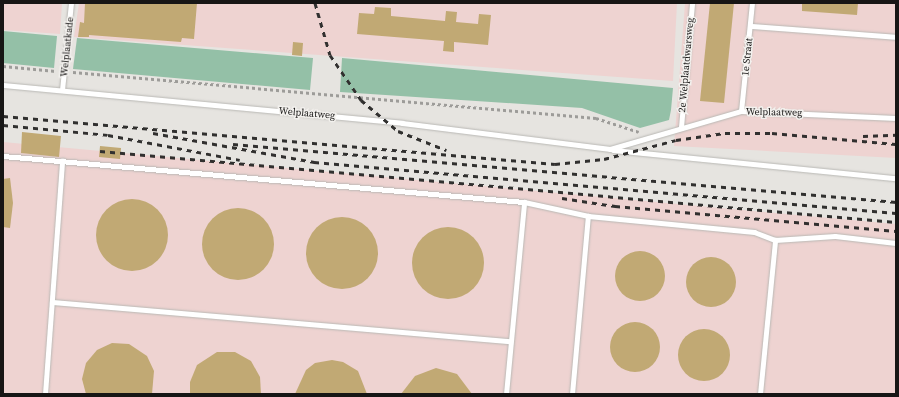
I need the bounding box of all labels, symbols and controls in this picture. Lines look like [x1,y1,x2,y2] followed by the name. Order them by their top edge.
[58,17,76,77] street label: Welplaatkade
[676,17,696,113] street label: 2e Welplaatdwarsweg
[739,37,755,77] street label: 1e Straat
[278,105,336,121] street label: Welplaatweg
[746,106,802,118] street label: Welplaatweg

